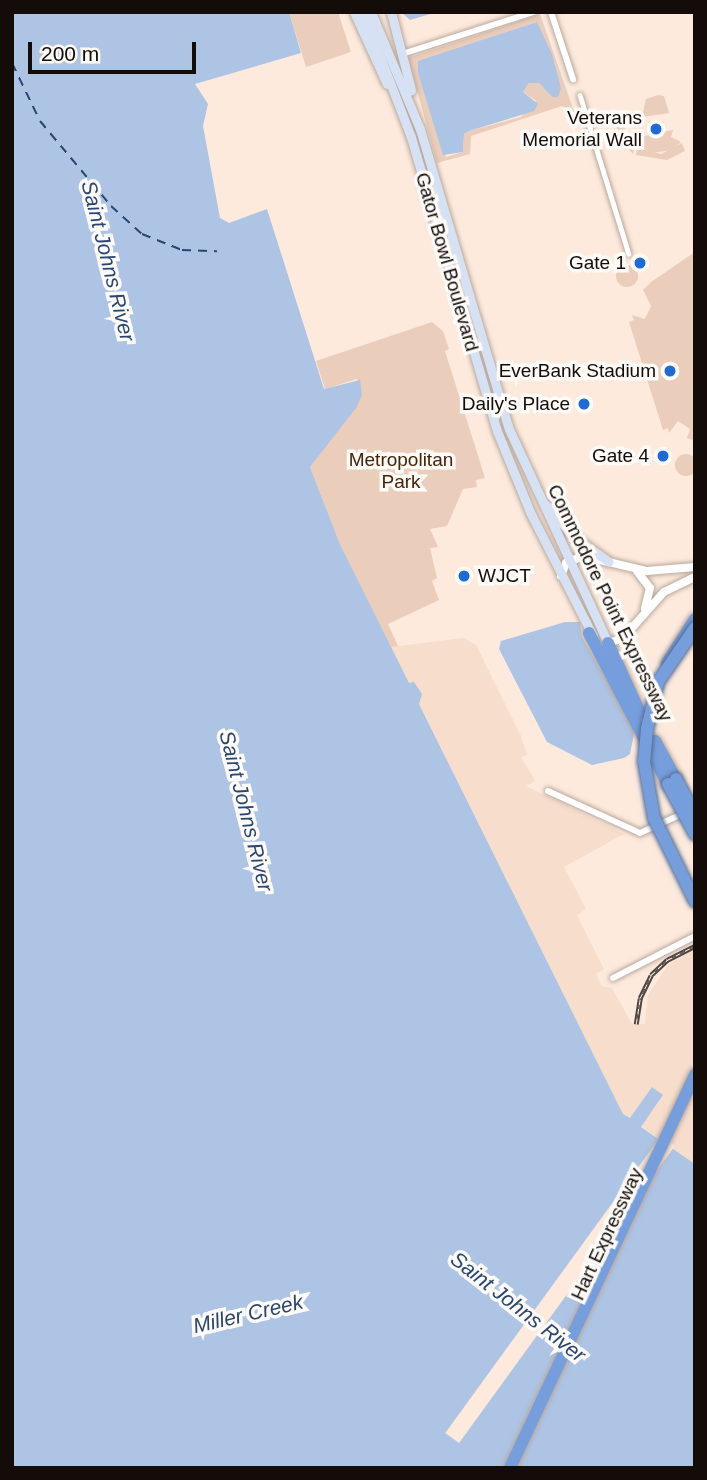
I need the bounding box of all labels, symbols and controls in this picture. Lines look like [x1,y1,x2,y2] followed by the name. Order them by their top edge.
[32,28,200,72] scale bar
[41,42,99,65] text: 200 m
[522,107,642,151] place label: Veterans Memorial Wall
[648,121,664,137] marker: Veterans Memorial Wall
[411,170,483,354] street label: Gator Bowl Boulevard
[76,178,140,344] water label: Saint Johns River
[569,252,626,274] place label: Gate 1
[632,255,648,271] marker: Gate 1
[499,360,656,382] place label: EverBank Stadium
[662,363,678,379] marker: EverBank Stadium
[462,393,570,415] place label: Daily's Place
[576,396,592,412] marker: Daily's Place
[592,445,649,467] place label: Gate 4
[655,448,671,464] marker: Gate 4
[349,449,453,493] park label: Metropolitan Park
[543,481,677,725] street label: Commodore Point Expressway
[478,565,531,587] place label: WJCT
[456,568,472,584] marker: WJCT
[214,728,278,894] water label: Saint Johns River
[566,1164,648,1304] street label: Hart Expressway
[445,1246,591,1368] water label: Saint Johns River
[191,1289,305,1339] water label: Miller Creek

